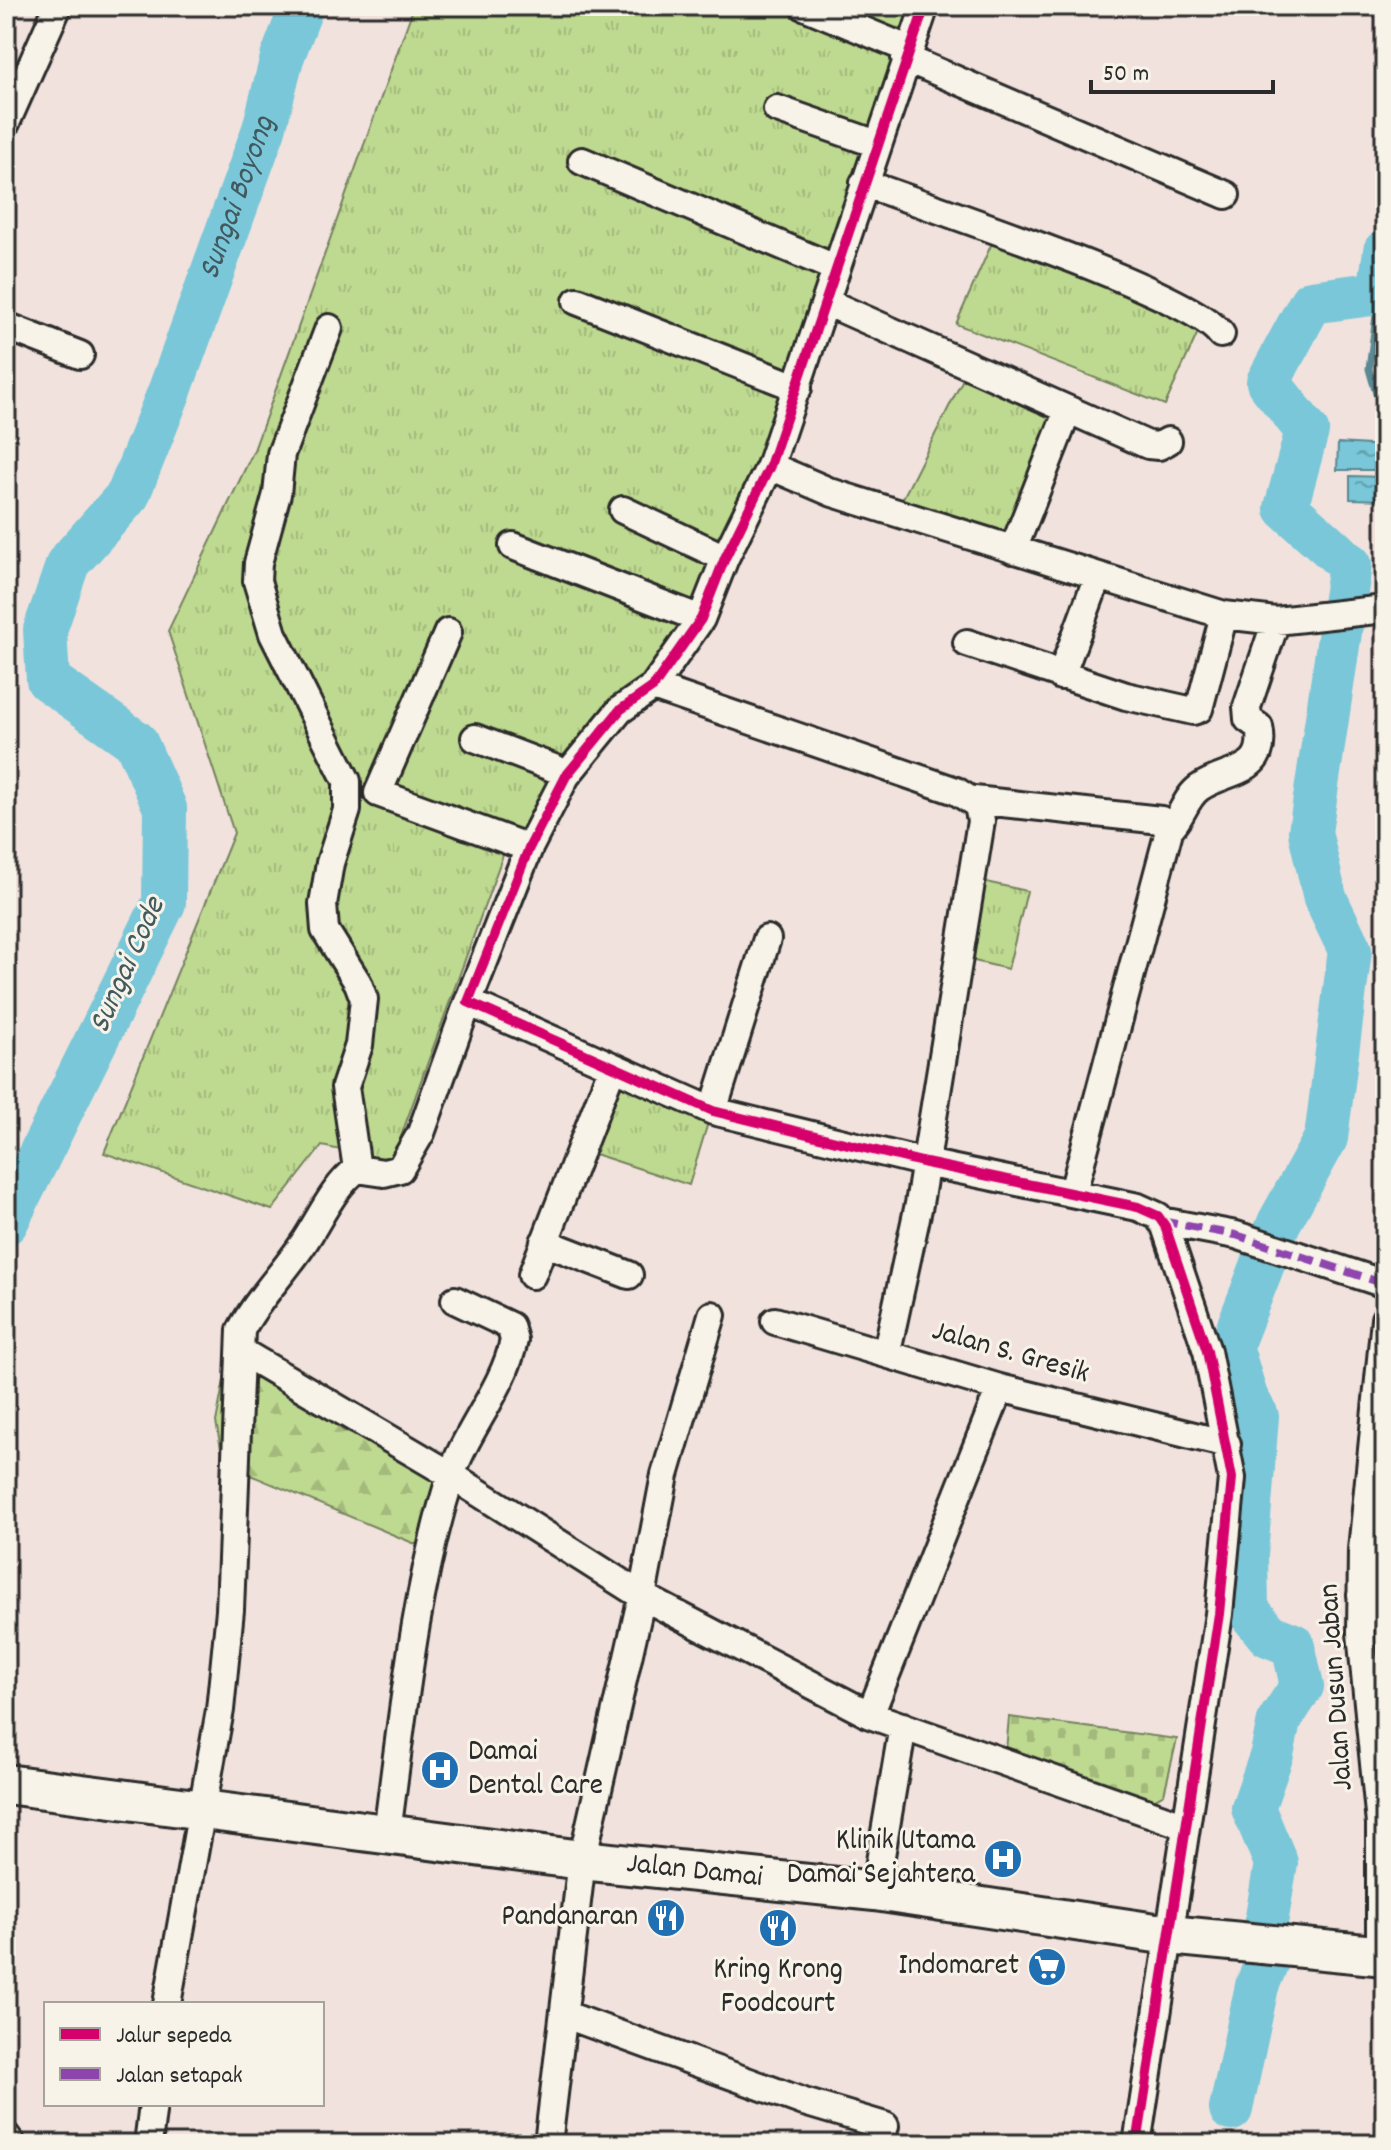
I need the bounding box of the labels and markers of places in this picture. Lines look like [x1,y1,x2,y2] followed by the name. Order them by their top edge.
[468,1732,603,1809] place label: Damai Dental Care
[419,1749,461,1791] hospital icon: Damai Dental Care
[787,1821,976,1898] place label: Klinik Utama Damai Sejahtera
[982,1838,1024,1880] hospital icon: Klinik Utama Damai Sejahtera
[501,1897,638,1940] place label: Pandanaran
[645,1897,687,1939] restaurant icon: Pandanaran
[757,1907,799,1949] restaurant icon: Kring Krong Foodcourt
[898,1946,1019,1989] place label: Indomaret
[1026,1946,1068,1988] supermarket icon: Indomaret
[713,1950,843,2027] place label: Kring Krong Foodcourt

